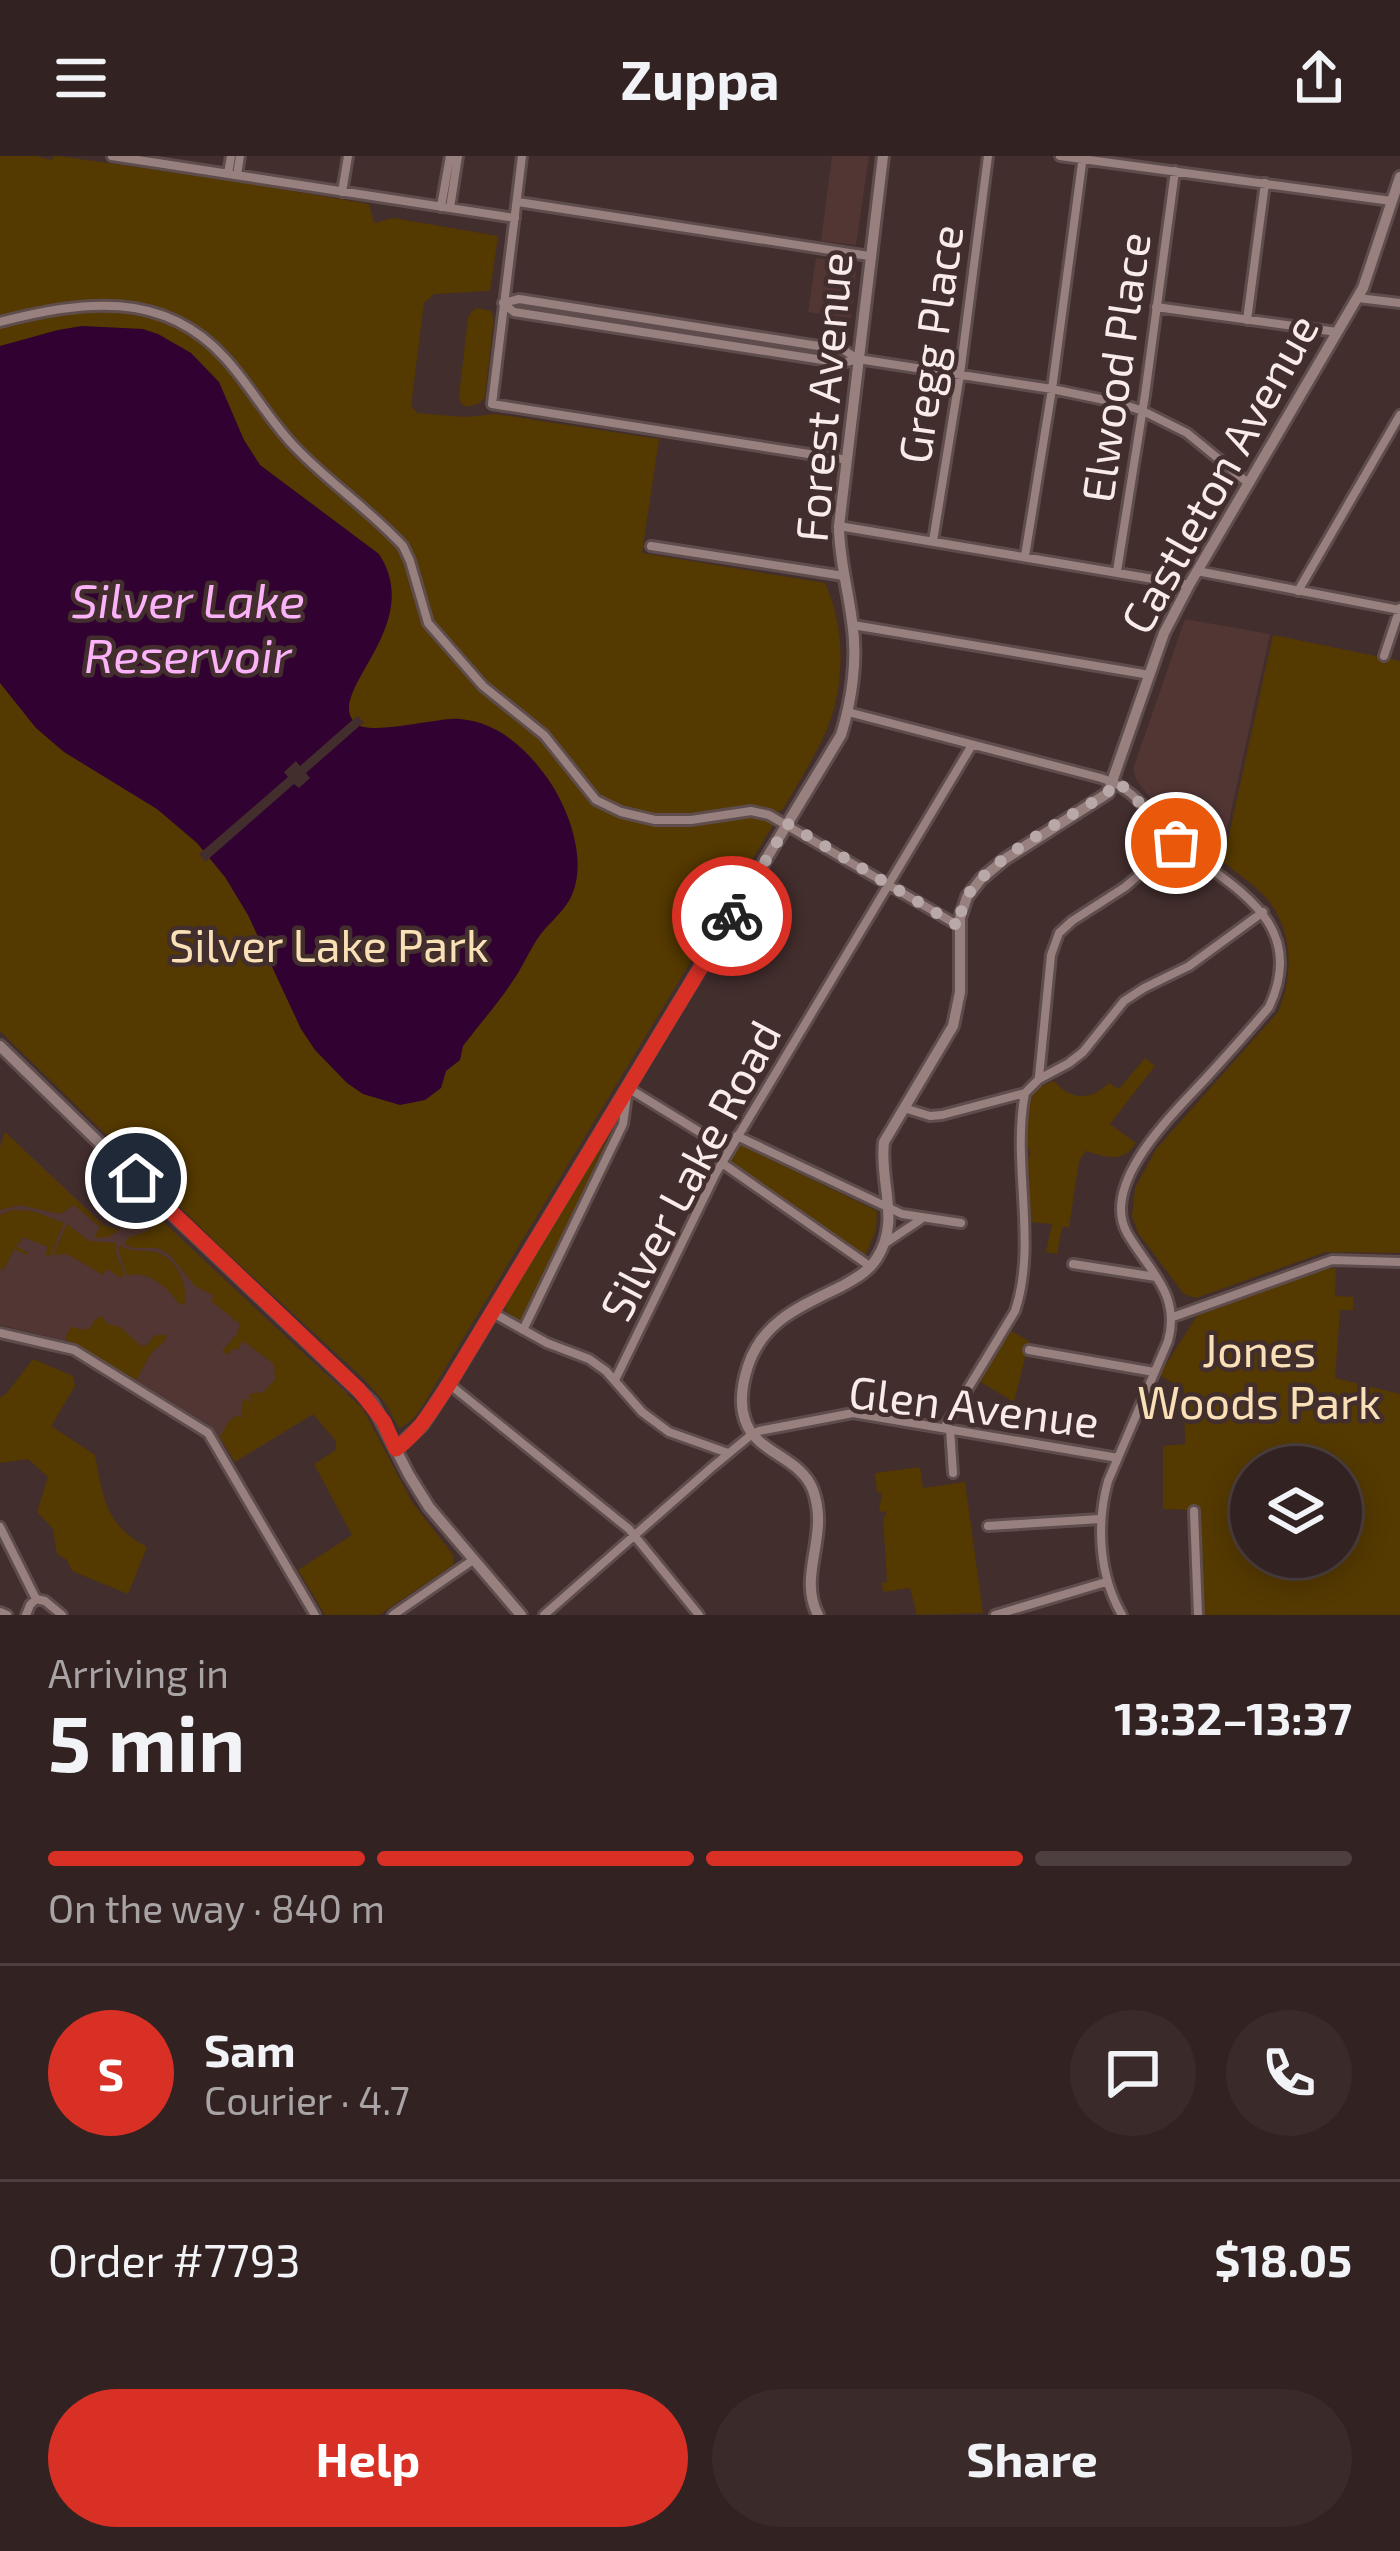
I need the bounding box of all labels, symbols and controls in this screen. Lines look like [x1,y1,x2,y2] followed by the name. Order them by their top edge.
[48,45,114,111] icon: menu
[1286,45,1352,111] icon: share
[620,46,780,111] text: Zuppa
[886,221,972,467] street label: Gregg Place
[1068,228,1160,506] street label: Elwood Place
[782,250,862,544] street label: Forest Avenue
[1108,304,1328,642] street label: Castleton Avenue
[71,570,305,683] water label: Silver Lake Reservoir
[1125,792,1227,894] pin
[1143,810,1209,876] icon: bag
[672,856,792,976] courier
[699,883,765,949] icon: bike
[169,917,489,971] park label: Silver Lake Park
[587,1011,791,1329] street label: Silver Lake Road
[85,1127,187,1229] pin
[103,1145,169,1211] icon: home
[1137,1322,1381,1428] park label: Jones Woods Park
[846,1363,1102,1447] street label: Glen Avenue
[1230,1446,1362,1578] map controls
[1230,1446,1362,1578] button: layers
[48,1649,229,1696] text: Arriving in
[1114,1690,1352,1744] text: 13:32–13:37
[48,1694,245,1788] text: 5 min
[48,1884,385,1931] text: On the way · 840 m
[1070,2010,1196,2136] button: chat
[1226,2010,1352,2136] button: phone
[204,2022,296,2076] text: Sam
[98,2046,124,2100] text: S
[204,2076,410,2123] text: Courier · 4.7
[48,2232,300,2286] text: Order #7793
[1214,2232,1352,2286] text: $18.05
[48,2389,688,2527] button: Help
[712,2389,1352,2527] button: Share

